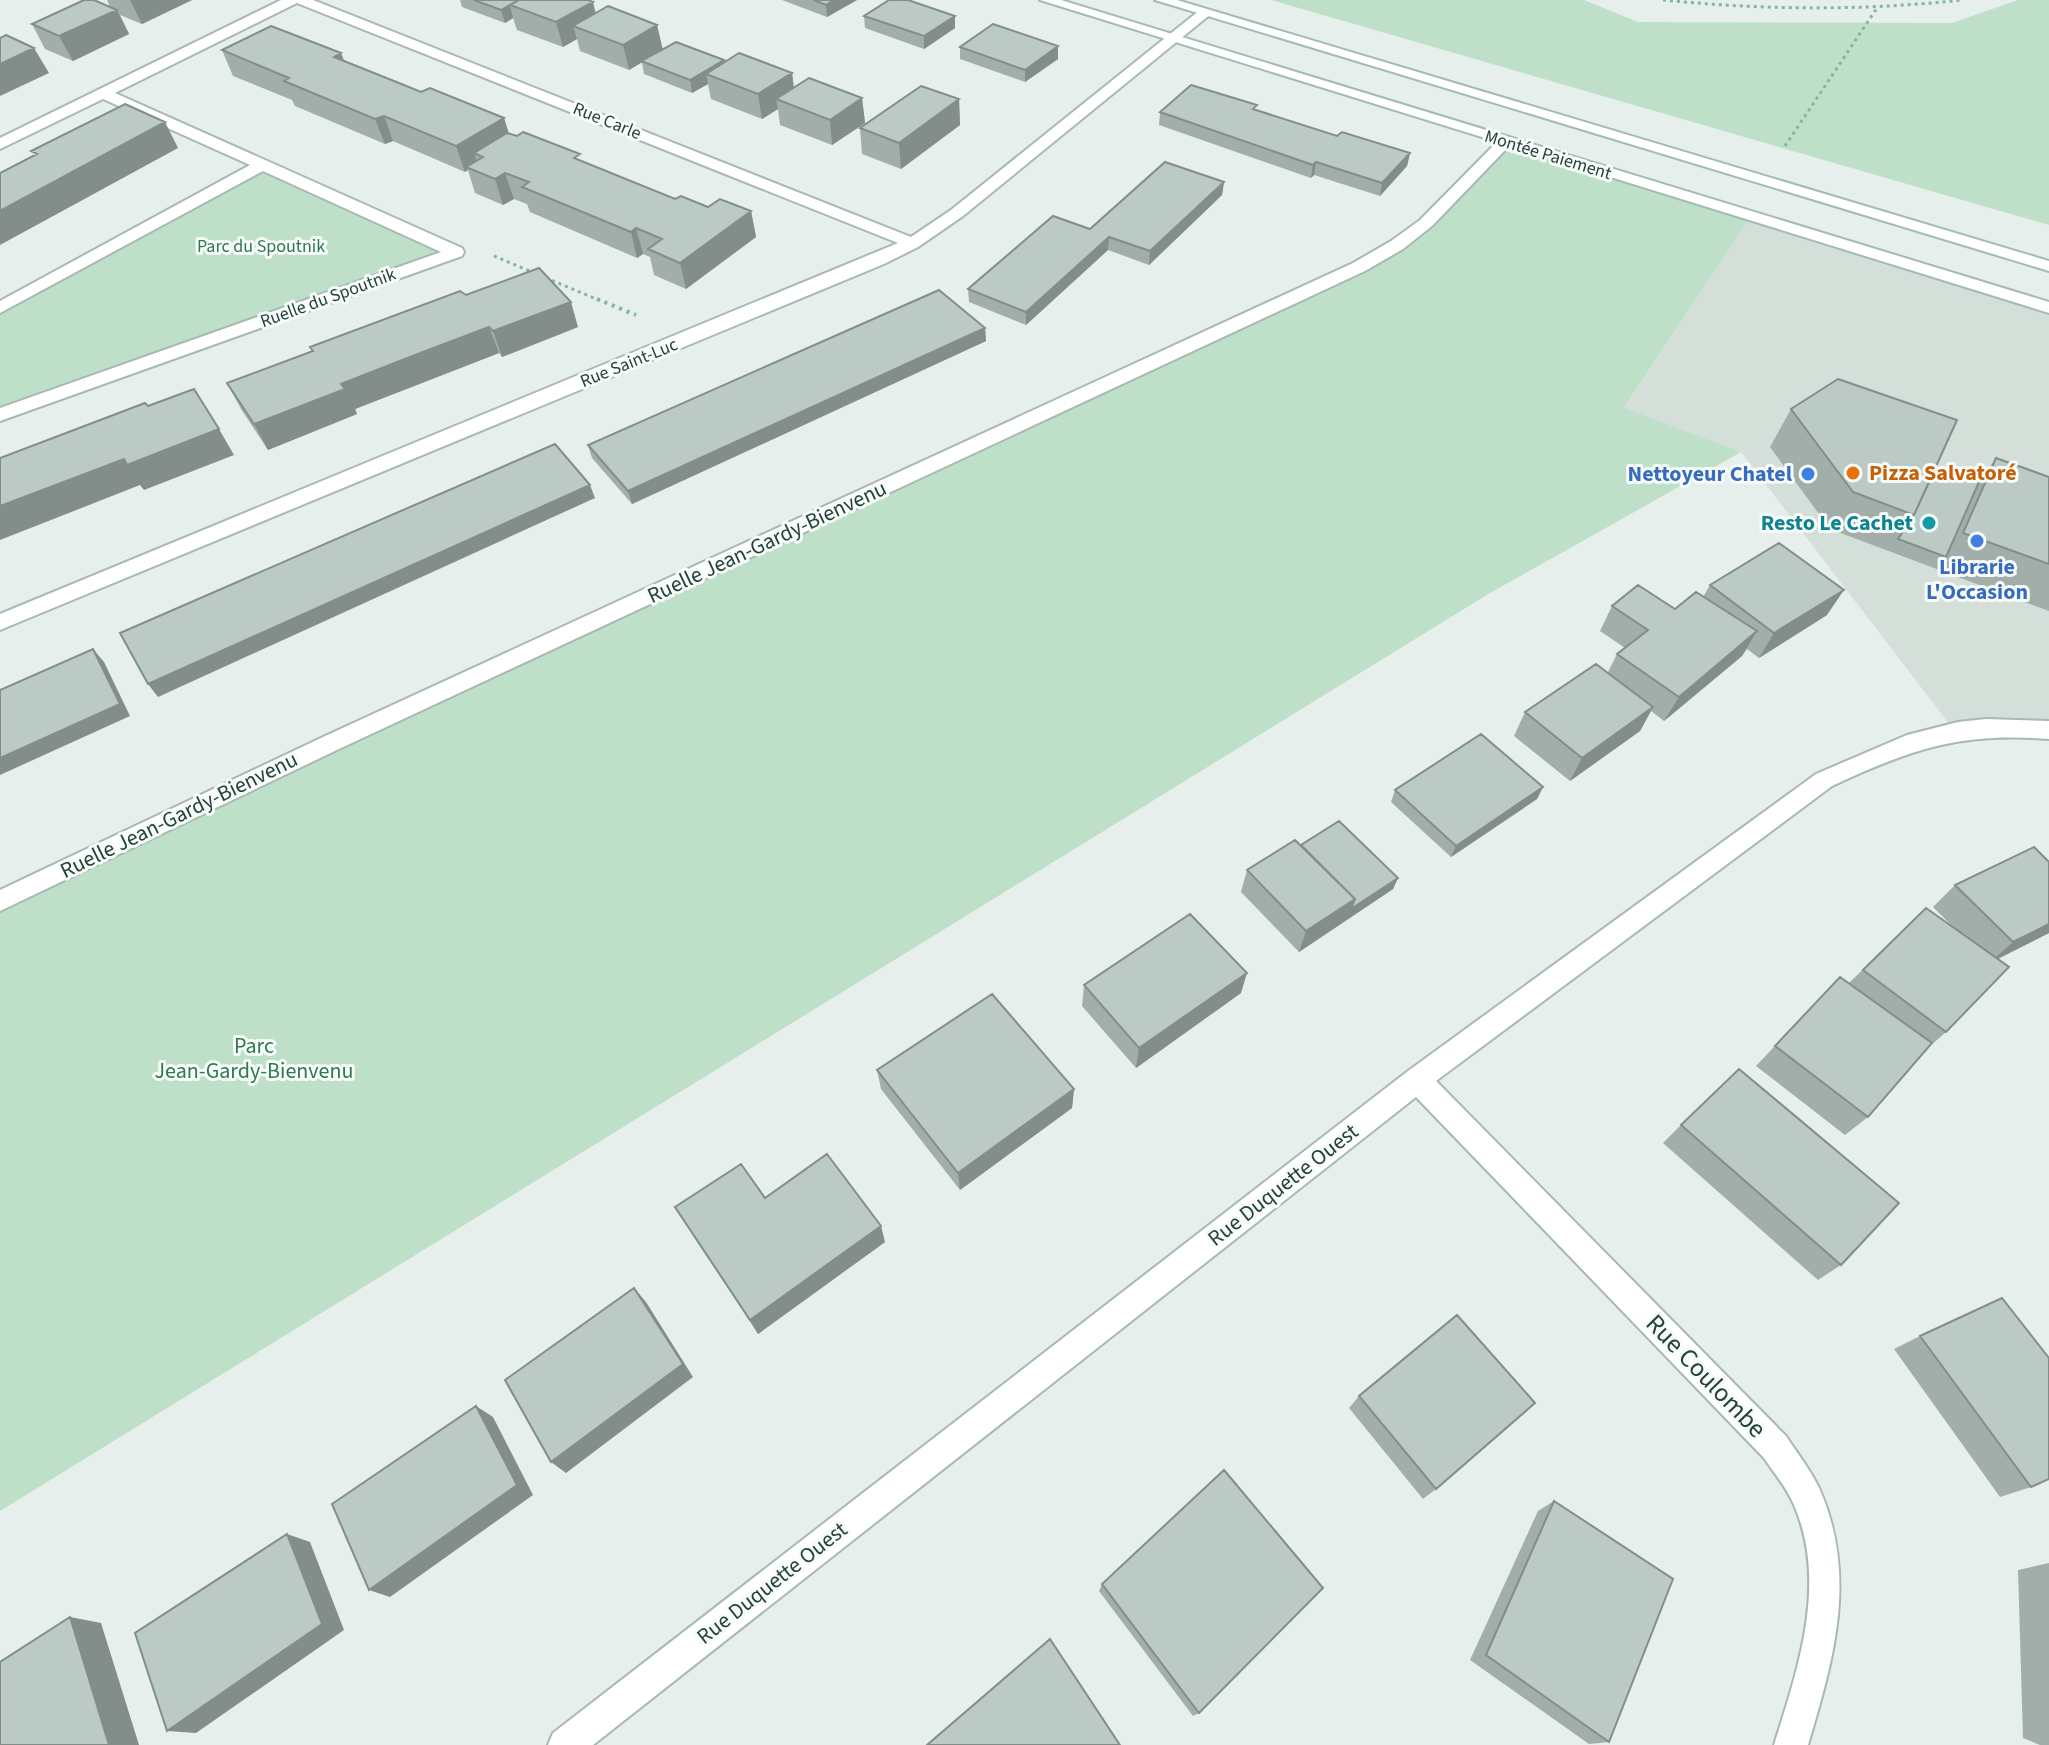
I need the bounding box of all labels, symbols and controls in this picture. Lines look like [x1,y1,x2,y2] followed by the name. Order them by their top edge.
[569,96,645,146] street label: Rue Carle
[1481,124,1615,186] street label: Montée Paiement
[197,234,325,259] park label: Parc du Spoutnik
[257,262,399,334] street label: Ruelle du Spoutnik
[576,332,682,394] street label: Rue Saint-Luc
[1869,457,2017,489] place label: Pizza Salvatoré
[1628,458,1793,490] place label: Nettoyeur Chatel
[1844,464,1862,482] marker: Pizza Salvatoré
[1799,465,1817,483] marker: Nettoyeur Chatel
[642,472,892,612] street label: Ruelle Jean-Gardy-Bienvenu
[1761,507,1914,539] place label: Resto Le Cachet
[1920,514,1938,532] marker: Resto Le Cachet
[1968,532,1986,550] marker: Librarie L'Occasion
[1926,551,2028,608] place label: Librarie L'Occasion
[55,743,303,887] street label: Ruelle Jean-Gardy-Bienvenu
[155,1030,353,1087] park label: Parc Jean-Gardy-Bienvenu
[1201,1116,1366,1254] street label: Rue Duquette Ouest
[1637,1306,1775,1446] street label: Rue Coulombe
[690,1514,855,1652] street label: Rue Duquette Ouest

